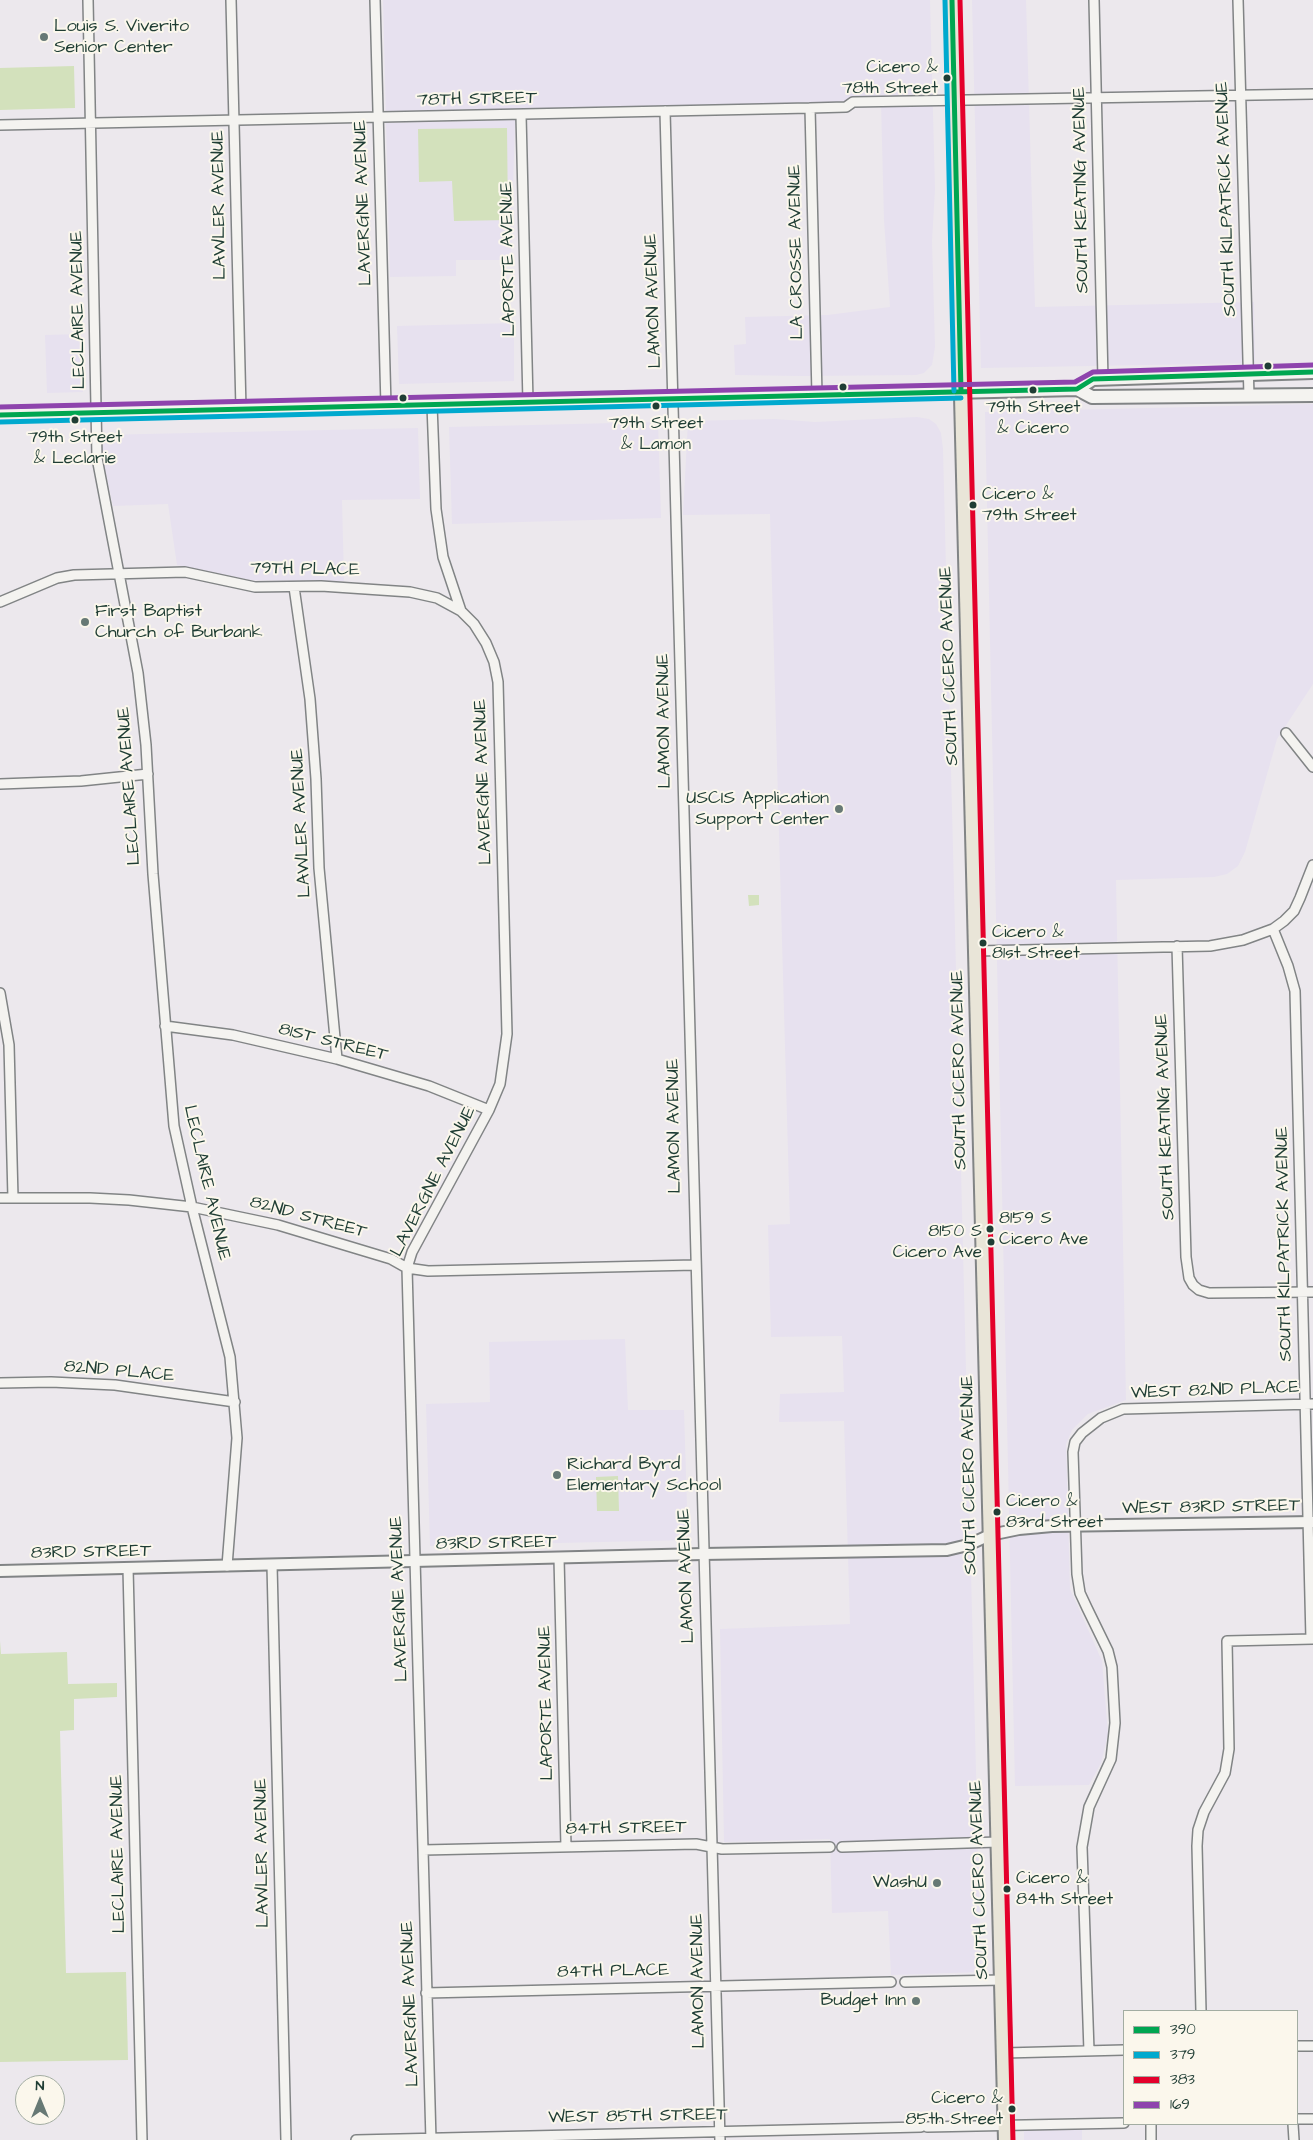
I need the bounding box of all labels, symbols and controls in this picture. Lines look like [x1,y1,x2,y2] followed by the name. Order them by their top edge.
[54,16,189,58] place label: Louis S. Viverito Senior Center
[38,31,50,43] marker: Louis S. Viverito Senior Center
[842,58,938,98] place label: Cicero & 78th Street
[942,73,952,83] marker: Cicero & 78th Street
[1212,81,1242,317] street label: SOUTH KILPATRICK AVENUE
[1069,87,1095,293] street label: SOUTH KEATING AVENUE
[417,88,537,112] street label: 78TH STREET
[350,120,378,286] street label: LAVERGNE AVENUE
[208,130,232,280] street label: LAWLER AVENUE
[785,164,809,340] street label: LA CROSSE AVENUE
[497,181,521,337] street label: LAPORTE AVENUE
[67,230,91,390] street label: LECLAIRE AVENUE
[641,233,667,369] street label: LAMON AVENUE
[1263,361,1273,371] unlabelled marker
[838,382,848,392] unlabelled marker
[1028,385,1038,395] marker: 79th Street & Cicero
[398,393,408,403] unlabelled marker
[986,398,1080,438] place label: 79th Street & Cicero
[651,401,661,411] marker: 79th Street & Lamon
[609,414,703,454] place label: 79th Street & Lamon
[70,415,80,425] marker: 79th Street & Leclarie
[28,428,122,468] place label: 79th Street & Leclarie
[982,485,1077,525] place label: Cicero & 79th Street
[968,500,978,510] marker: Cicero & 79th Street
[250,558,360,582] street label: 79TH PLACE
[936,566,964,766] street label: SOUTH CICERO AVENUE
[95,601,262,644] place label: First Baptist Church of Burbank
[79,616,91,628] marker: First Baptist Church of Burbank
[653,653,677,789] street label: LAMON AVENUE
[470,699,498,865] street label: LAVERGNE AVENUE
[114,706,146,866] street label: LECLAIRE AVENUE
[287,748,317,898] street label: LAWLER AVENUE
[686,788,829,831] place label: USCIS Application Support Center
[833,803,845,815] marker: USCIS Application Support Center
[992,923,1080,963] place label: Cicero & 81st Street
[978,938,988,948] marker: Cicero & 81st Street
[947,970,973,1170] street label: SOUTH CICERO AVENUE
[1152,1013,1180,1221] street label: SOUTH KEATING AVENUE
[276,1019,390,1067] street label: 81ST STREET
[663,1058,687,1194] street label: LAMON AVENUE
[178,1103,234,1263] street label: LECLAIRE AVENUE
[387,1103,481,1261] street label: LAVERGNE AVENUE
[1272,1126,1298,1362] street label: SOUTH KILPATRICK AVENUE
[247,1192,369,1244] street label: 82ND STREET
[999,1209,1088,1249] place label: 8159 S Cicero Ave
[893,1222,982,1262] place label: 8150 S Cicero Ave
[985,1224,995,1234] marker: 8159 S Cicero Ave
[986,1237,996,1247] marker: 8150 S Cicero Ave
[63,1356,175,1388] street label: 82ND PLACE
[957,1375,983,1575] street label: SOUTH CICERO AVENUE
[1130,1377,1300,1405] street label: WEST 82ND PLACE
[567,1454,721,1496] place label: Richard Byrd Elementary School
[551,1469,563,1481] marker: Richard Byrd Elementary School
[1006,1492,1103,1532] place label: Cicero & 83rd Street
[1122,1496,1300,1520] street label: WEST 83RD STREET
[992,1507,1002,1517] marker: Cicero & 83rd Street
[674,1508,700,1644] street label: LAMON AVENUE
[386,1516,414,1682] street label: LAVERGNE AVENUE
[435,1532,557,1556] street label: 83RD STREET
[30,1541,152,1565] street label: 83RD STREET
[535,1625,559,1781] street label: LAPORTE AVENUE
[107,1774,131,1934] street label: LECLAIRE AVENUE
[251,1778,275,1928] street label: LAWLER AVENUE
[966,1780,994,1980] street label: SOUTH CICERO AVENUE
[565,1817,687,1841] street label: 84TH STREET
[1016,1869,1113,1909] place label: Cicero & 84th Street
[873,1872,927,1894] place label: WashU
[931,1877,943,1889] marker: WashU
[1002,1884,1012,1894] marker: Cicero & 84th Street
[687,1913,711,2049] street label: LAMON AVENUE
[397,1921,425,2087] street label: LAVERGNE AVENUE
[557,1960,669,1984] street label: 84TH PLACE
[821,1990,906,2012] place label: Budget Inn
[910,1995,922,2007] marker: Budget Inn
[1123,2010,1298,2125] legend
[1170,2019,1196,2040] text: 390
[1170,2044,1195,2065] text: 379
[1170,2069,1195,2090] text: 383
[15,2075,65,2125] north arrow
[36,2076,44,2096] text: N
[905,2089,1003,2129] place label: Cicero & 85th Street
[1170,2094,1190,2115] text: 169
[1007,2104,1017,2114] marker: Cicero & 85th Street
[548,2105,728,2129] street label: WEST 85TH STREET

